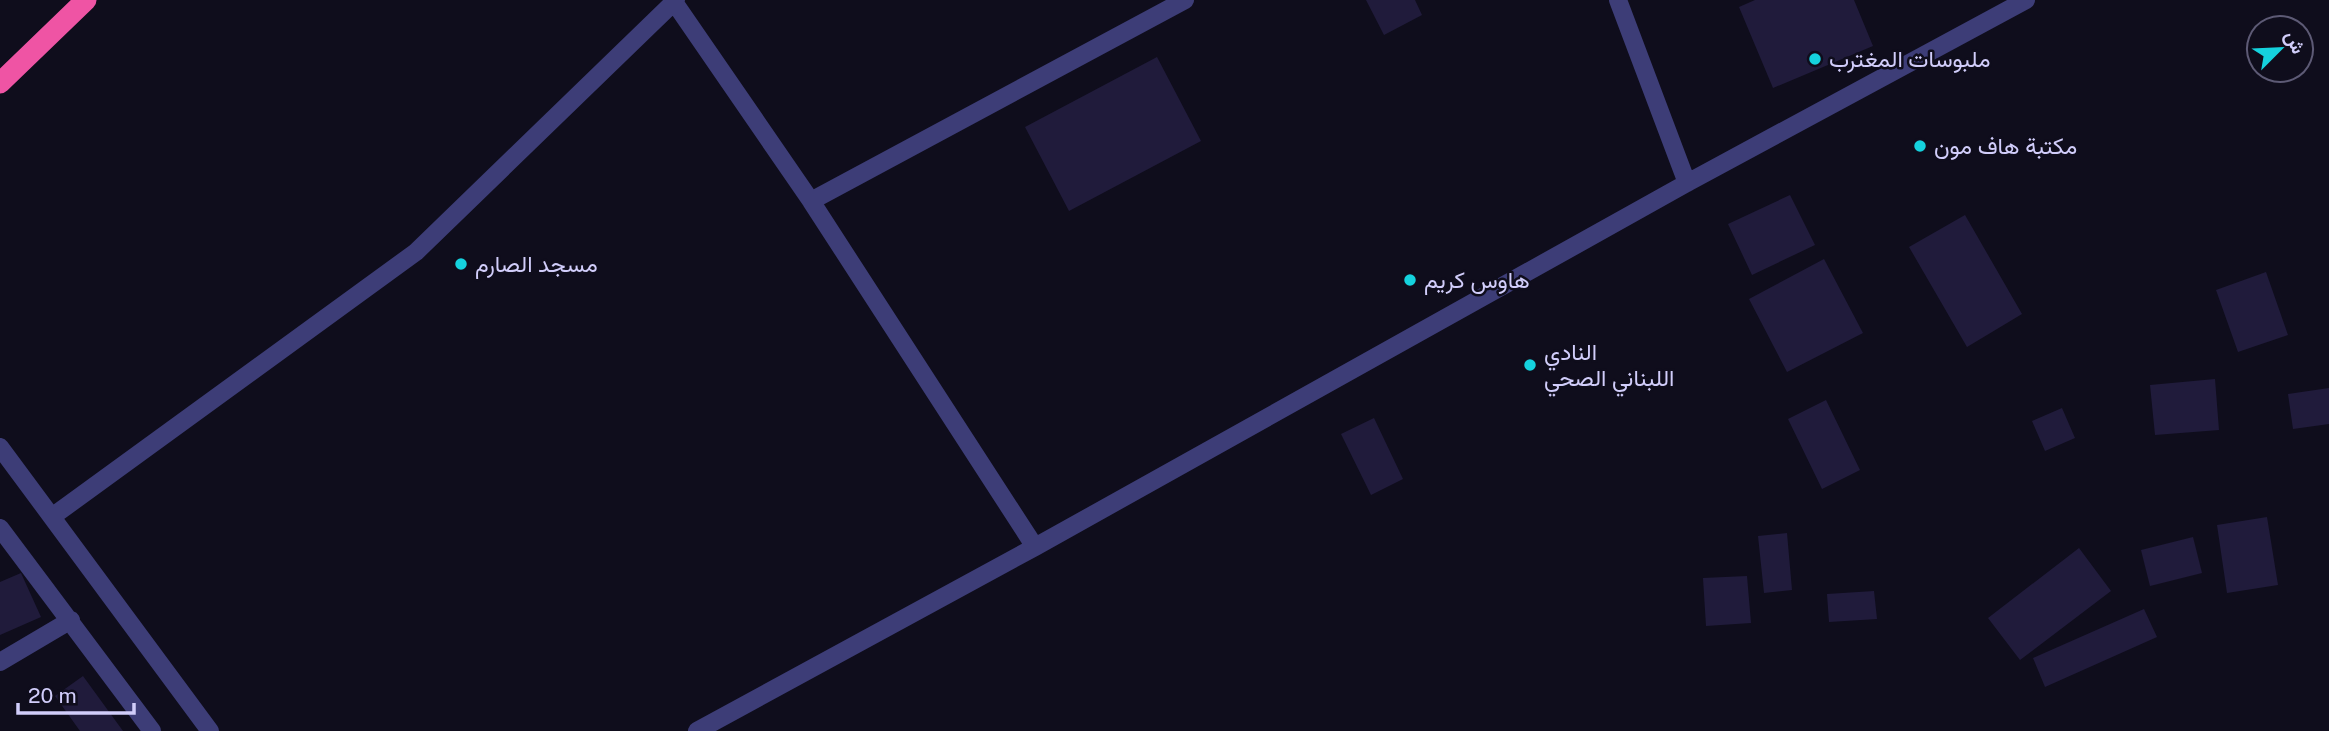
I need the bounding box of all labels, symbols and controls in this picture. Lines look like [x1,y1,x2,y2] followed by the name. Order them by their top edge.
[2245,14,2315,84] north arrow
[2280,27,2310,58] text: ش
[1829,45,1990,74] place label: ملبوسات المغترب
[1807,51,1823,67] marker: ملبوسات المغترب
[1934,132,2077,161] place label: مكتبة هاف مون
[1912,138,1928,154] marker: مكتبة هاف مون
[475,250,598,279] place label: مسجد الصارم
[453,256,469,272] marker: مسجد الصارم
[1424,266,1530,295] place label: هاوس كريم
[1402,272,1418,288] marker: هاوس كريم
[1544,338,1674,397] place label: النادي اللبناني الصحي
[1522,357,1538,373] marker: النادي اللبناني الصحي
[18,672,133,716] scale bar
[28,683,77,708] text: 20 m

